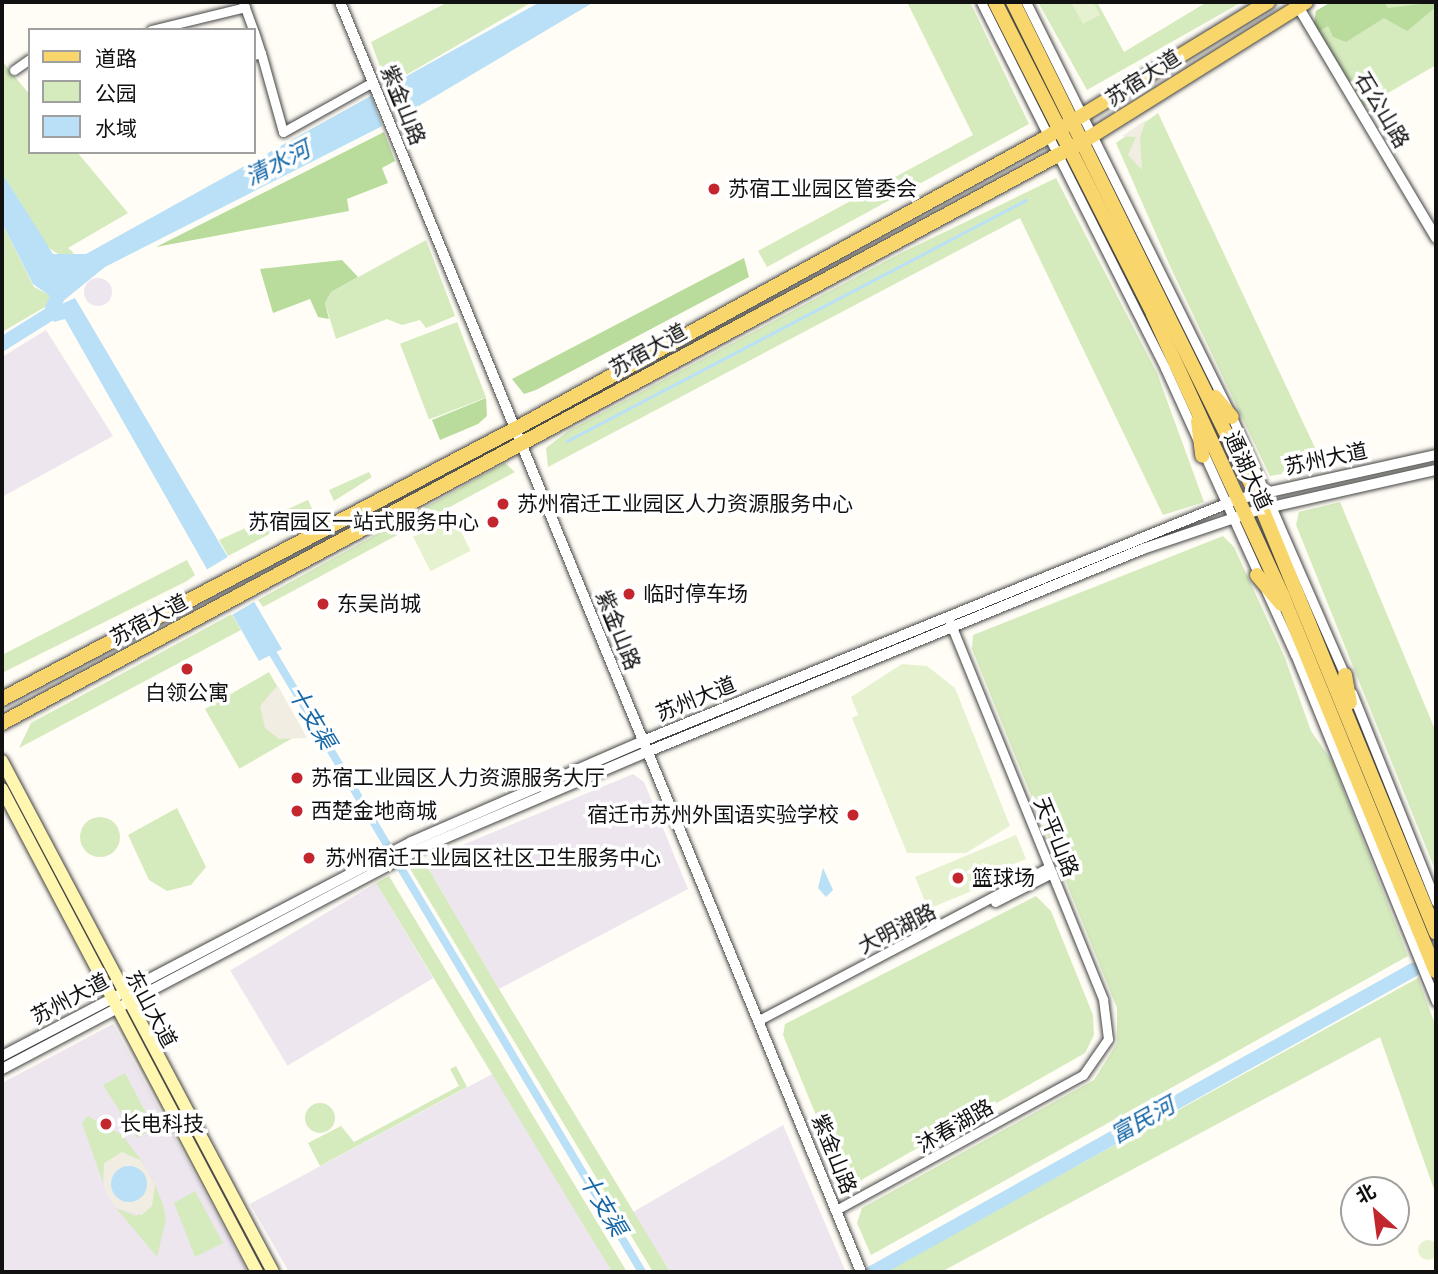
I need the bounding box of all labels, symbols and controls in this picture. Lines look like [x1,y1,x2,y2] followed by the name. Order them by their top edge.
[28,28,256,154] legend
[1101,45,1185,111] street label: 苏宿大道
[95,47,137,71] text: 道路
[376,61,430,149] street label: 紫金山路
[1350,68,1414,152] street label: 石公山路
[95,82,137,106] text: 公园
[95,117,137,141] text: 水域
[241,136,315,192] water label: 清水河
[728,176,917,202] place label: 苏宿工业园区管委会
[706,181,722,197] marker: 苏宿工业园区管委会
[605,319,691,381] street label: 苏宿大道
[1219,428,1277,514] street label: 通湖大道
[1282,438,1370,480] street label: 苏州大道
[517,491,853,517] place label: 苏州宿迁工业园区人力资源服务中心
[495,496,511,512] marker: 苏州宿迁工业园区人力资源服务中心
[248,509,479,535] place label: 苏宿园区一站式服务中心
[485,514,501,530] marker: 苏宿园区一站式服务中心
[643,581,748,607] place label: 临时停车场
[591,586,645,674] street label: 紫金山路
[621,586,637,602] marker: 临时停车场
[106,589,192,651] street label: 苏宿大道
[337,591,421,617] place label: 东吴尚城
[315,596,331,612] marker: 东吴尚城
[179,661,195,677] marker: 白领公寓
[652,672,740,726] street label: 苏州大道
[145,680,229,706] place label: 白领公寓
[281,681,341,755] water label: 十支渠
[311,765,605,791] place label: 苏宿工业园区人力资源服务大厅
[289,770,305,786] marker: 苏宿工业园区人力资源服务大厅
[1029,793,1083,881] street label: 天平山路
[311,798,437,824] place label: 西楚金地商城
[587,802,839,828] place label: 宿迁市苏州外国语实验学校
[289,803,305,819] marker: 西楚金地商城
[845,807,861,823] marker: 宿迁市苏州外国语实验学校
[325,845,661,871] place label: 苏州宿迁工业园区社区卫生服务中心
[299,848,319,868] marker: 苏州宿迁工业园区社区卫生服务中心
[972,865,1035,891] place label: 篮球场
[950,870,966,886] marker: 篮球场
[854,899,940,959] street label: 大明湖路
[120,966,182,1052] street label: 东山大道
[27,968,113,1030] street label: 苏州大道
[1106,1092,1180,1150] water label: 富民河
[912,1094,998,1158] street label: 沐春湖路
[807,1110,861,1198] street label: 紫金山路
[120,1111,204,1137] place label: 长电科技
[98,1116,114,1132] marker: 长电科技
[572,1168,632,1242] water label: 十支渠
[1340,1176,1410,1246] north arrow
[1353,1180,1379,1208] text: 北

